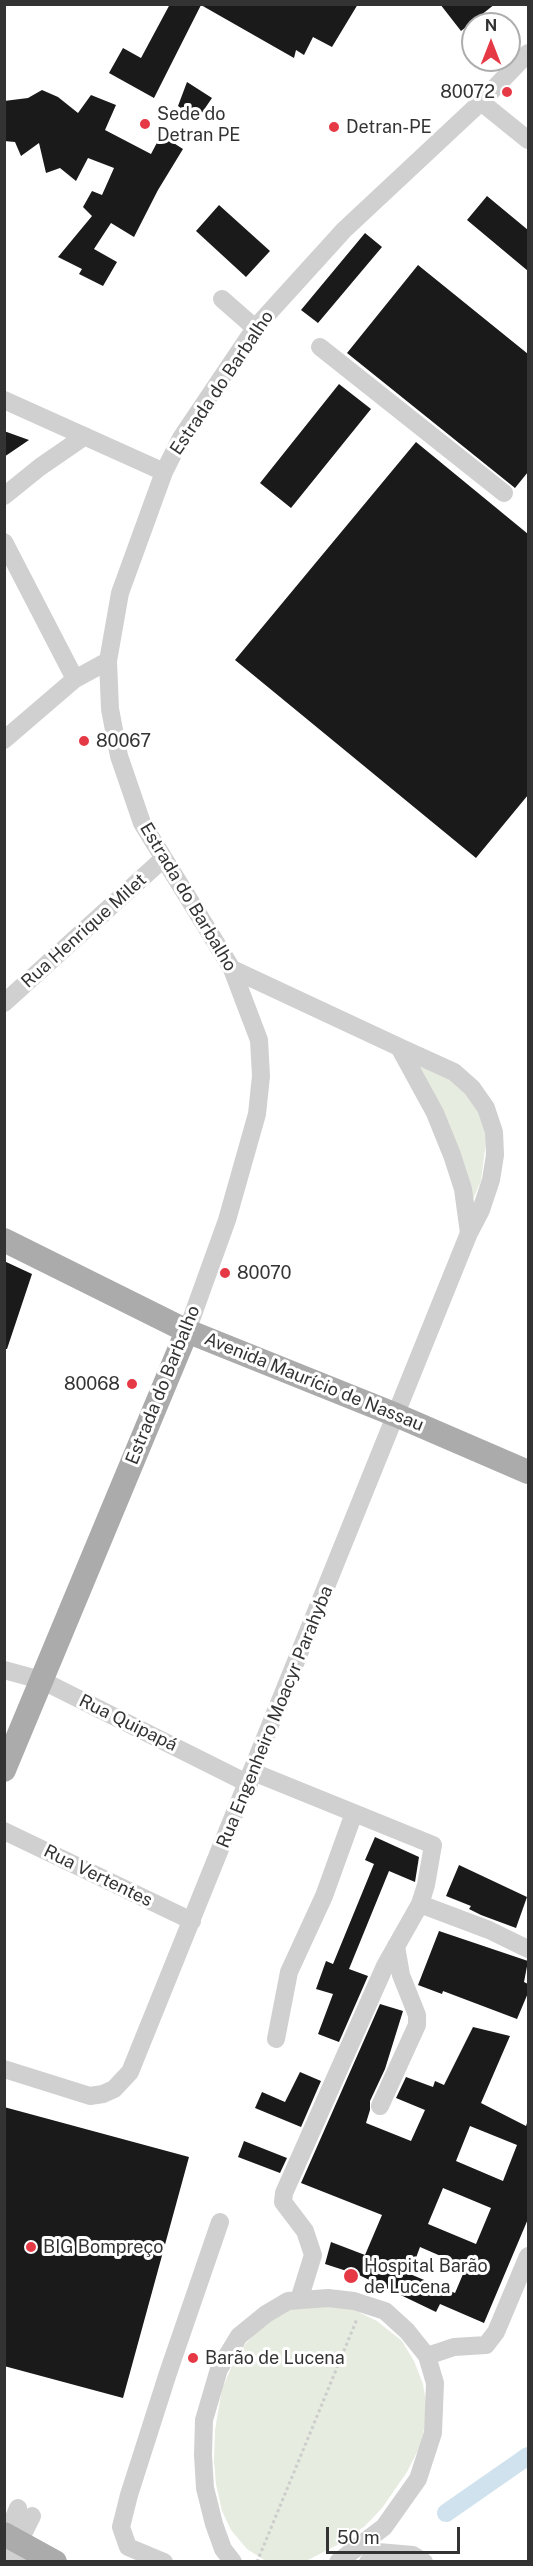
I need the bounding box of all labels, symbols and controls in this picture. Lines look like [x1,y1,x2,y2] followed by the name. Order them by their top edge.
[461,12,521,72] north arrow
[485,16,497,35] text: N
[440,81,495,103] place label: 80072
[500,85,514,99] marker: 80072
[157,103,240,146] place label: Sede do Detran PE
[346,116,432,138] place label: Detran-PE
[138,117,152,131] marker: Sede do Detran PE
[327,120,341,134] marker: Detran-PE
[166,307,278,459] street label: Estrada do Barbalho
[96,730,151,752] place label: 80067
[77,734,91,748] marker: 80067
[135,819,241,975] street label: Estrada do Barbalho
[17,869,151,993] street label: Rua Henrique Milet
[237,1262,292,1284] place label: 80070
[218,1266,232,1280] marker: 80070
[121,1302,205,1468] street label: Estrada do Barbalho
[201,1328,427,1436] street label: Avenida Maurício de Nassau
[64,1373,120,1395] place label: 80068
[125,1377,139,1391] marker: 80068
[212,1583,338,1851] street label: Rua Engenheiro Moacyr Parahyba
[75,1690,181,1756] street label: Rua Quipapá
[40,1840,156,1912] street label: Rua Vertentes
[43,2236,164,2258] place label: BIG Bompreço
[24,2240,38,2254] marker: BIG Bompreço
[364,2255,488,2298] place label: Hospital Barão de Lucena
[342,2267,360,2285] marker: Hospital Barão de Lucena
[205,2347,345,2369] place label: Barão de Lucena
[186,2351,200,2365] marker: Barão de Lucena
[329,2515,462,2553] scale bar
[337,2527,380,2548] text: 50 m

